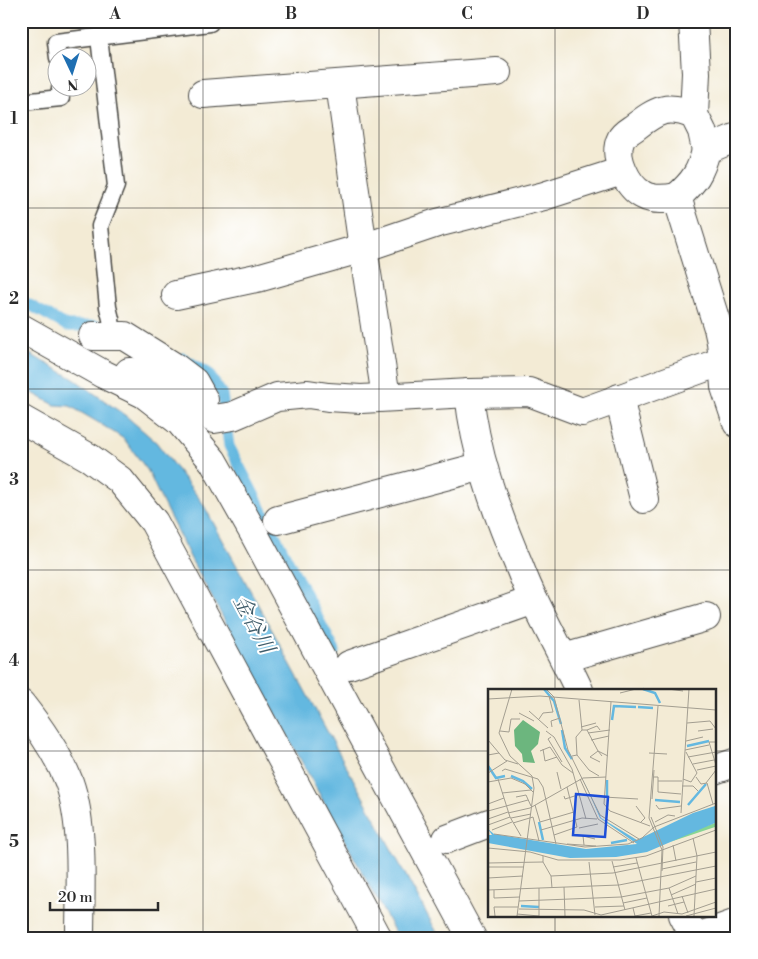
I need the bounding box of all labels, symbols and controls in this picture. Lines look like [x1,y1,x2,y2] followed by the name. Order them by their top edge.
[108,4,121,24] text: A
[285,4,297,24] text: B
[461,4,473,24] text: C
[637,4,650,24] text: D
[48,48,98,98] north arrow
[67,75,79,93] text: N
[10,109,18,129] text: 1
[9,289,19,309] text: 2
[9,470,19,490] text: 3
[227,591,280,660] water label: 金谷川
[9,651,20,671] text: 4
[488,689,716,916] inset map
[9,832,19,852] text: 5
[50,879,158,911] scale bar
[58,888,93,907] text: 20 m

